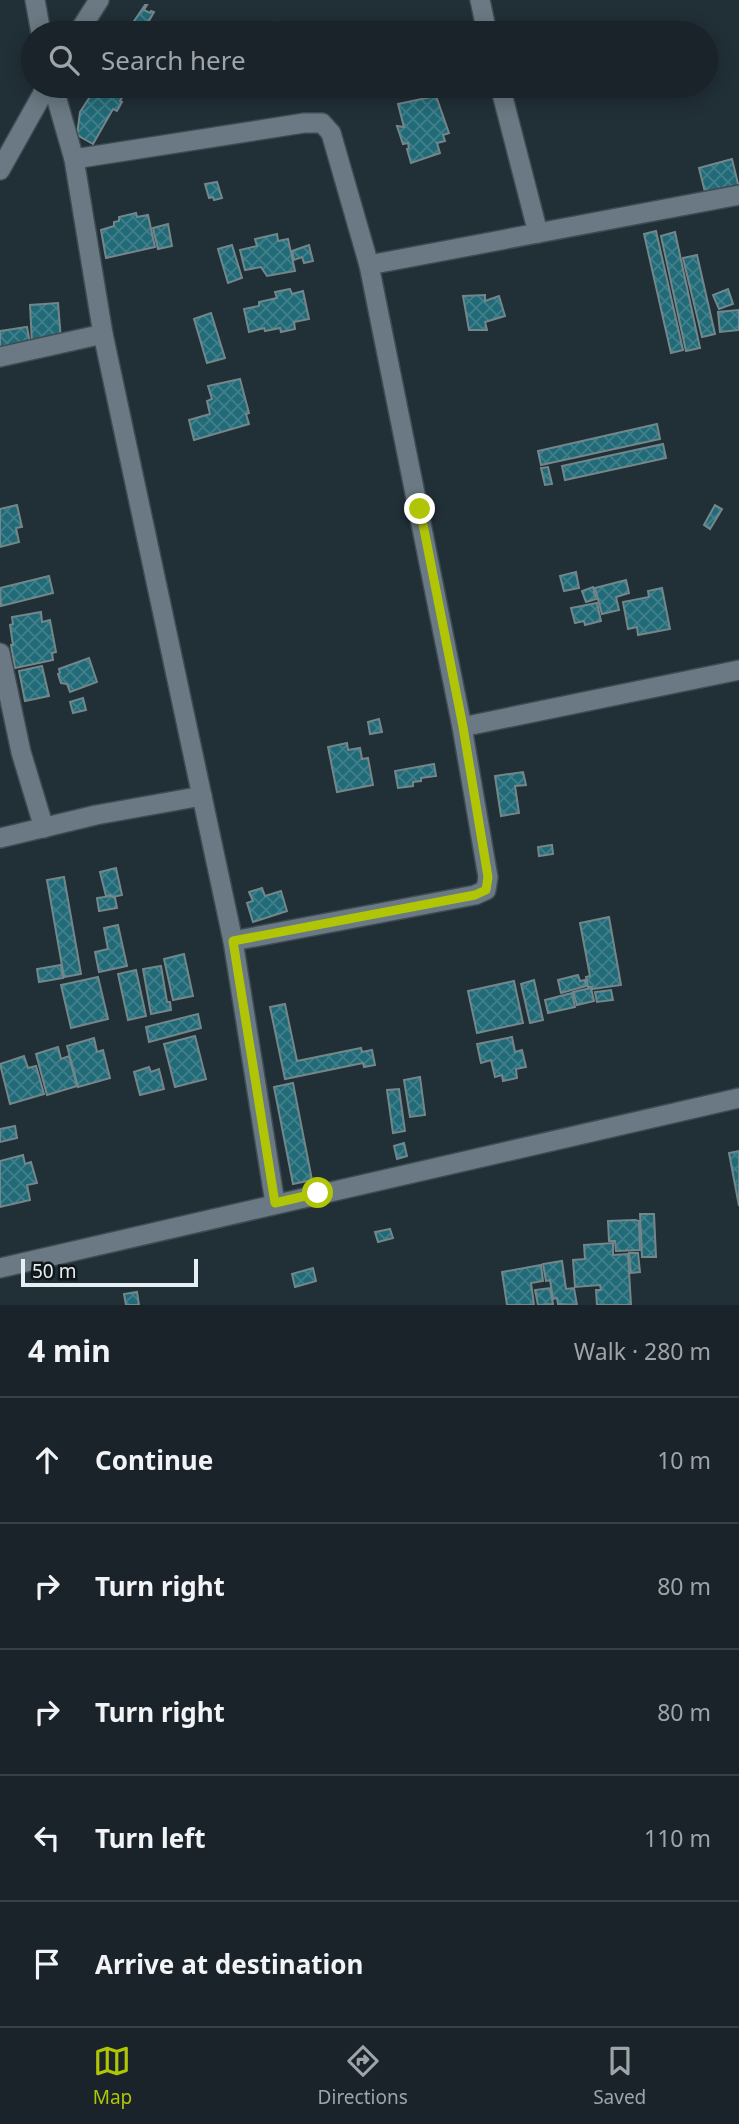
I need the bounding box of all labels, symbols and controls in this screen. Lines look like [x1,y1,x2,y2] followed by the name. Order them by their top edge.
[21,21,718,98] search box
[45,41,83,79] icon: search
[101,42,246,78] text: Search here
[404,493,435,524] route end
[302,1177,333,1208] route start
[21,1256,198,1288] scale bar
[32,1258,76,1284] text: 50 m
[28,1330,111,1371] text: 4 min
[574,1335,711,1367] text: Walk · 280 m
[28,1441,66,1479] icon: ahead
[95,1442,213,1478] text: Continue
[657,1444,711,1476] text: 10 m
[28,1567,66,1605] icon: right
[95,1568,225,1604] text: Turn right
[657,1570,711,1602] text: 80 m
[28,1693,66,1731] icon: right
[95,1694,225,1730] text: Turn right
[657,1696,711,1728] text: 80 m
[28,1819,66,1857] icon: left
[95,1820,206,1856] text: Turn left
[644,1822,711,1854] text: 110 m
[28,1945,66,1983] icon: arrive
[95,1946,364,1982] text: Arrive at destination
[93,2042,132,2110] tab: Map
[318,2042,408,2110] tab: Directions
[593,2042,646,2110] tab: Saved

